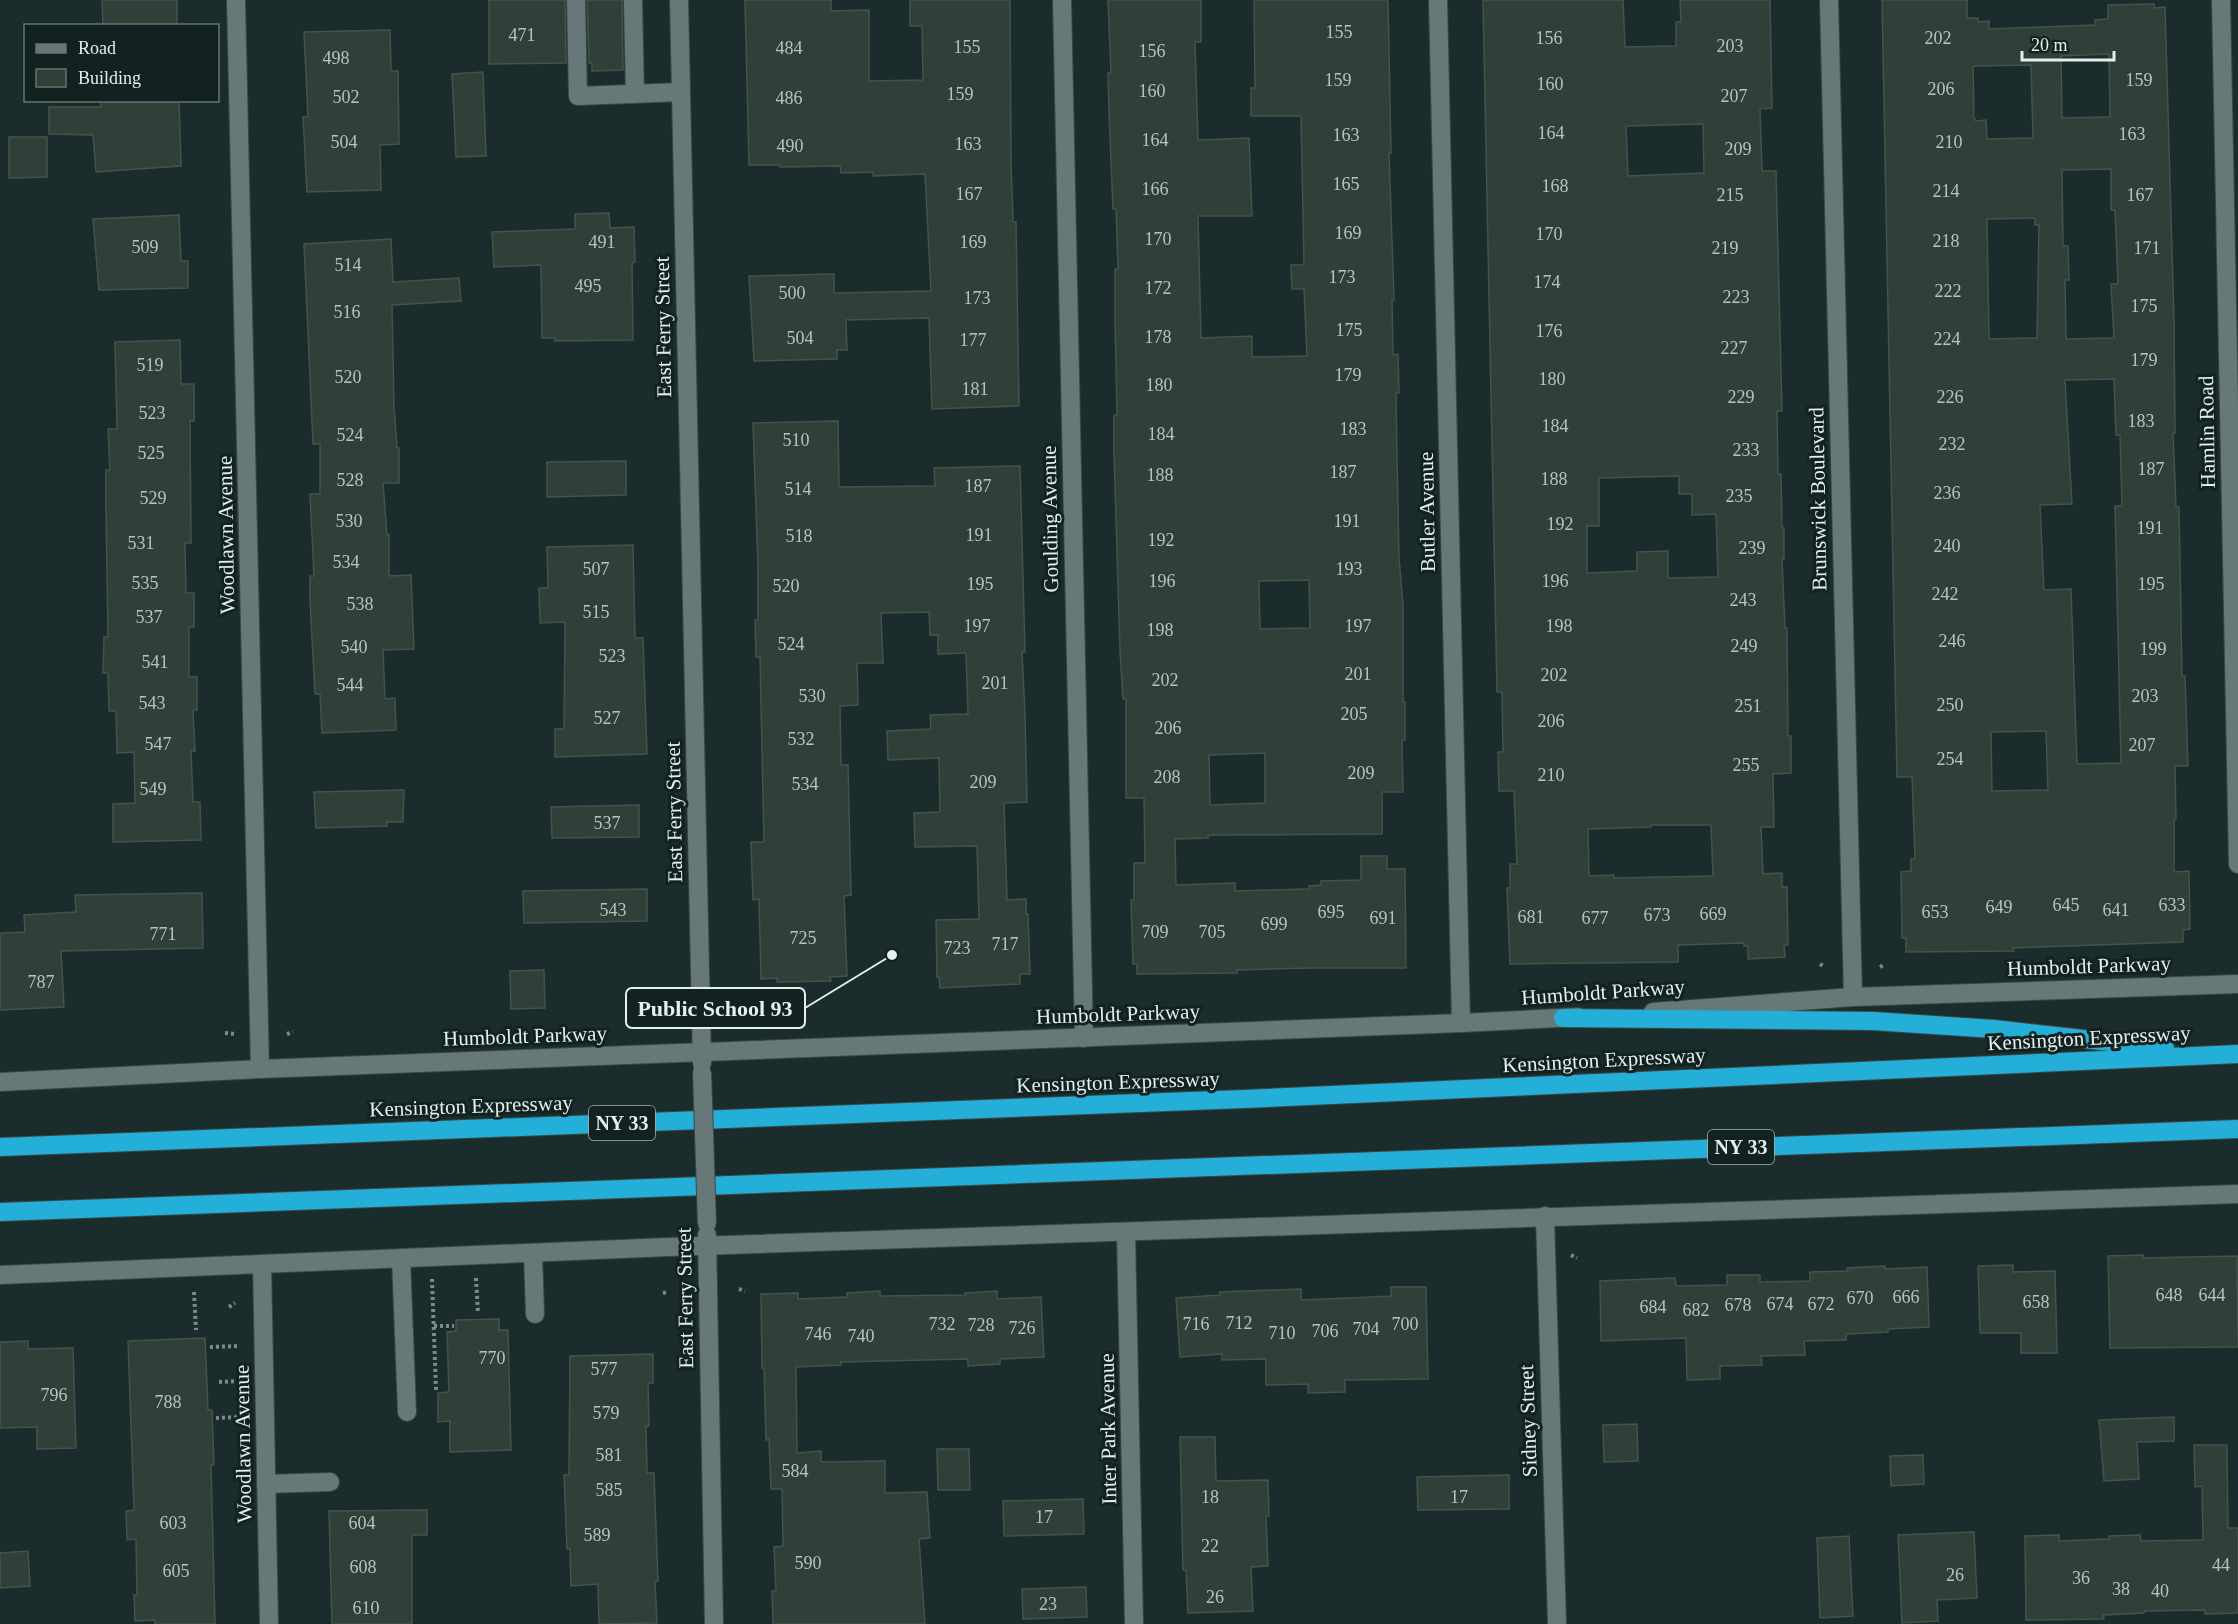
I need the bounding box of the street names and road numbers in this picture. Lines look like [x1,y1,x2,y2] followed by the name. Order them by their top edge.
[650,256,676,398] street label: East Ferry Street
[2194,375,2220,488] street label: Hamlin Road
[1804,406,1832,591] street label: Brunswick Boulevard
[1037,445,1063,593] street label: Goulding Avenue
[1414,452,1440,572] street label: Butler Avenue
[213,456,239,614] street label: Woodlawn Avenue
[661,741,687,883] street label: East Ferry Street
[2007,951,2172,981] street label: Humboldt Parkway
[1520,974,1686,1010] street label: Humboldt Parkway
[1036,999,1201,1029] street label: Humboldt Parkway
[443,1021,608,1051] street label: Humboldt Parkway
[1987,1021,2192,1055] street label: Kensington Expressway
[1502,1043,1707,1077] street label: Kensington Expressway
[1016,1066,1221,1098] street label: Kensington Expressway
[369,1090,574,1122] street label: Kensington Expressway
[589,1106,655,1140] road number: NY 33
[1708,1130,1774,1164] road number: NY 33
[672,1227,698,1369] street label: East Ferry Street
[1095,1353,1121,1505] street label: Inter Park Avenue
[1514,1364,1542,1478] street label: Sidney Street
[230,1365,256,1523] street label: Woodlawn Avenue

